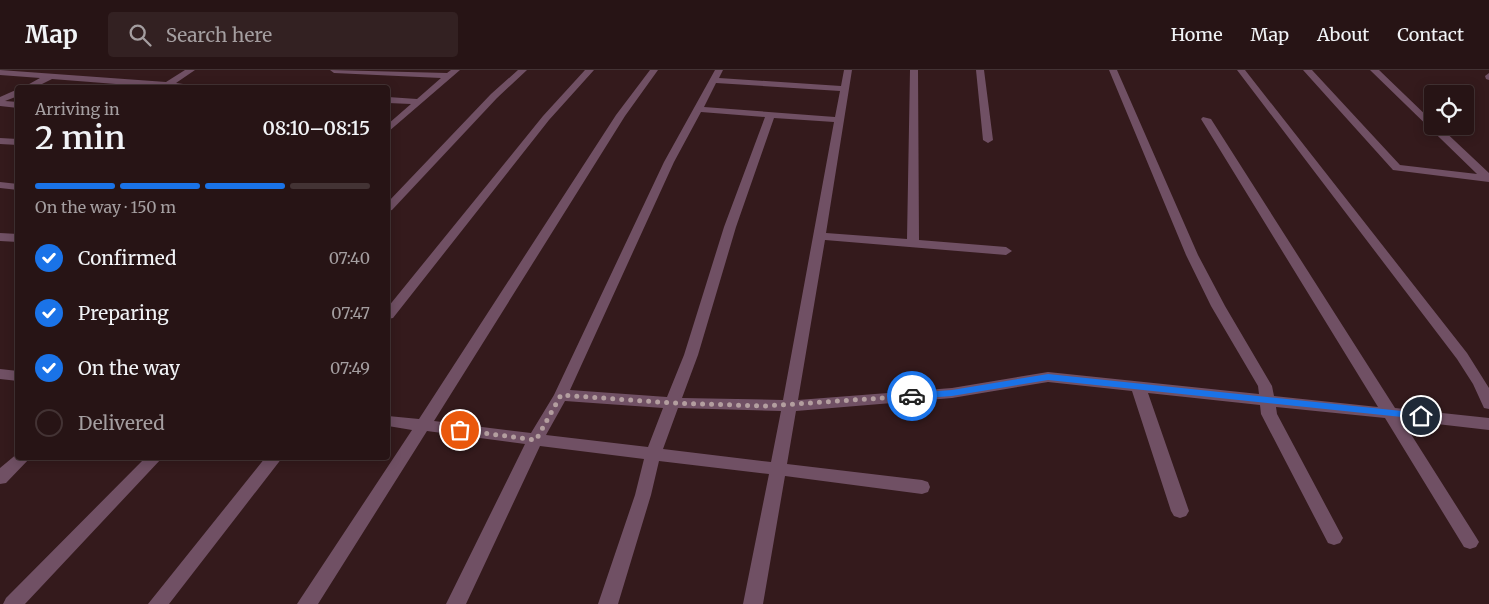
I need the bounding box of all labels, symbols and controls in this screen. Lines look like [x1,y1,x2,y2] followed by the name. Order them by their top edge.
[108,12,458,57] search box
[25,19,78,50] text: Map
[126,21,154,49] icon: search
[166,23,272,47] text: Search here
[1171,23,1223,46] text: Home
[1251,23,1289,46] text: Map
[1317,23,1369,46] text: About
[1397,23,1464,46] text: Contact
[1424,85,1474,135] map controls
[1424,85,1474,135] button: locate
[35,99,120,119] text: Arriving in
[262,116,370,140] text: 08:10–08:15
[35,118,125,158] text: 2 min
[35,197,176,217] text: On the way · 150 m
[35,244,63,272] icon: check
[78,246,176,270] text: Confirmed
[329,248,370,268] text: 07:40
[35,299,63,327] icon: check
[78,301,169,325] text: Preparing
[331,303,370,323] text: 07:47
[35,354,63,382] icon: check
[78,356,180,380] text: On the way
[330,358,370,378] text: 07:49
[887,371,937,421] courier
[898,382,926,410] icon: car
[1400,395,1442,437] pin
[1407,402,1435,430] icon: home
[439,409,481,451] pin
[78,411,165,435] text: Delivered
[446,416,474,444] icon: bag

